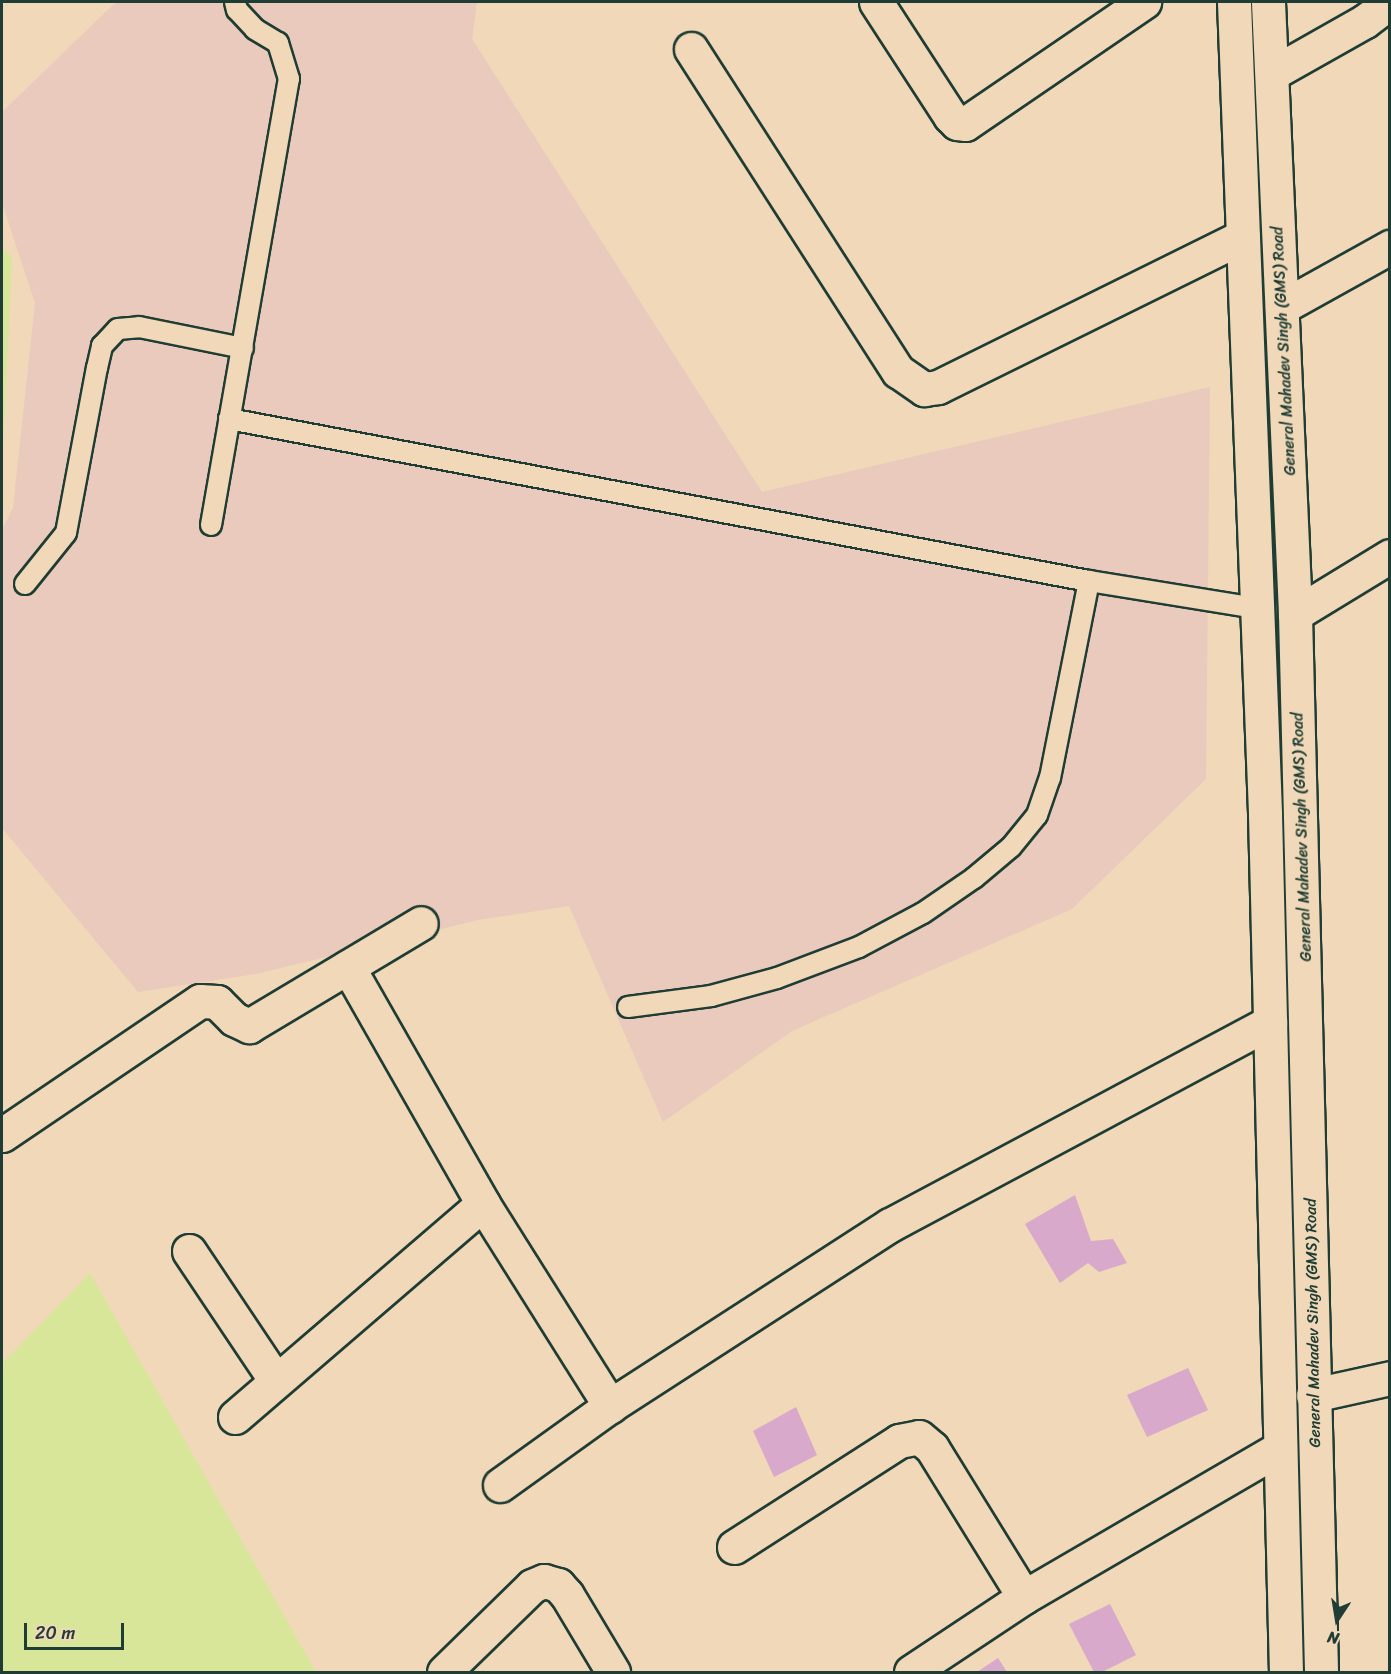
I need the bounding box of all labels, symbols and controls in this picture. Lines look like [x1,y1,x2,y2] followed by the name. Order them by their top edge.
[1268,226,1300,476] street label: General Mahadev Singh (GMS) Road
[1288,712,1316,962] street label: General Mahadev Singh (GMS) Road
[1301,1198,1325,1448] street label: General Mahadev Singh (GMS) Road
[1307,1590,1367,1650] north arrow
[27,1611,128,1649] scale bar
[35,1617,75,1649] text: 20 m
[1325,1623,1342,1653] text: N

